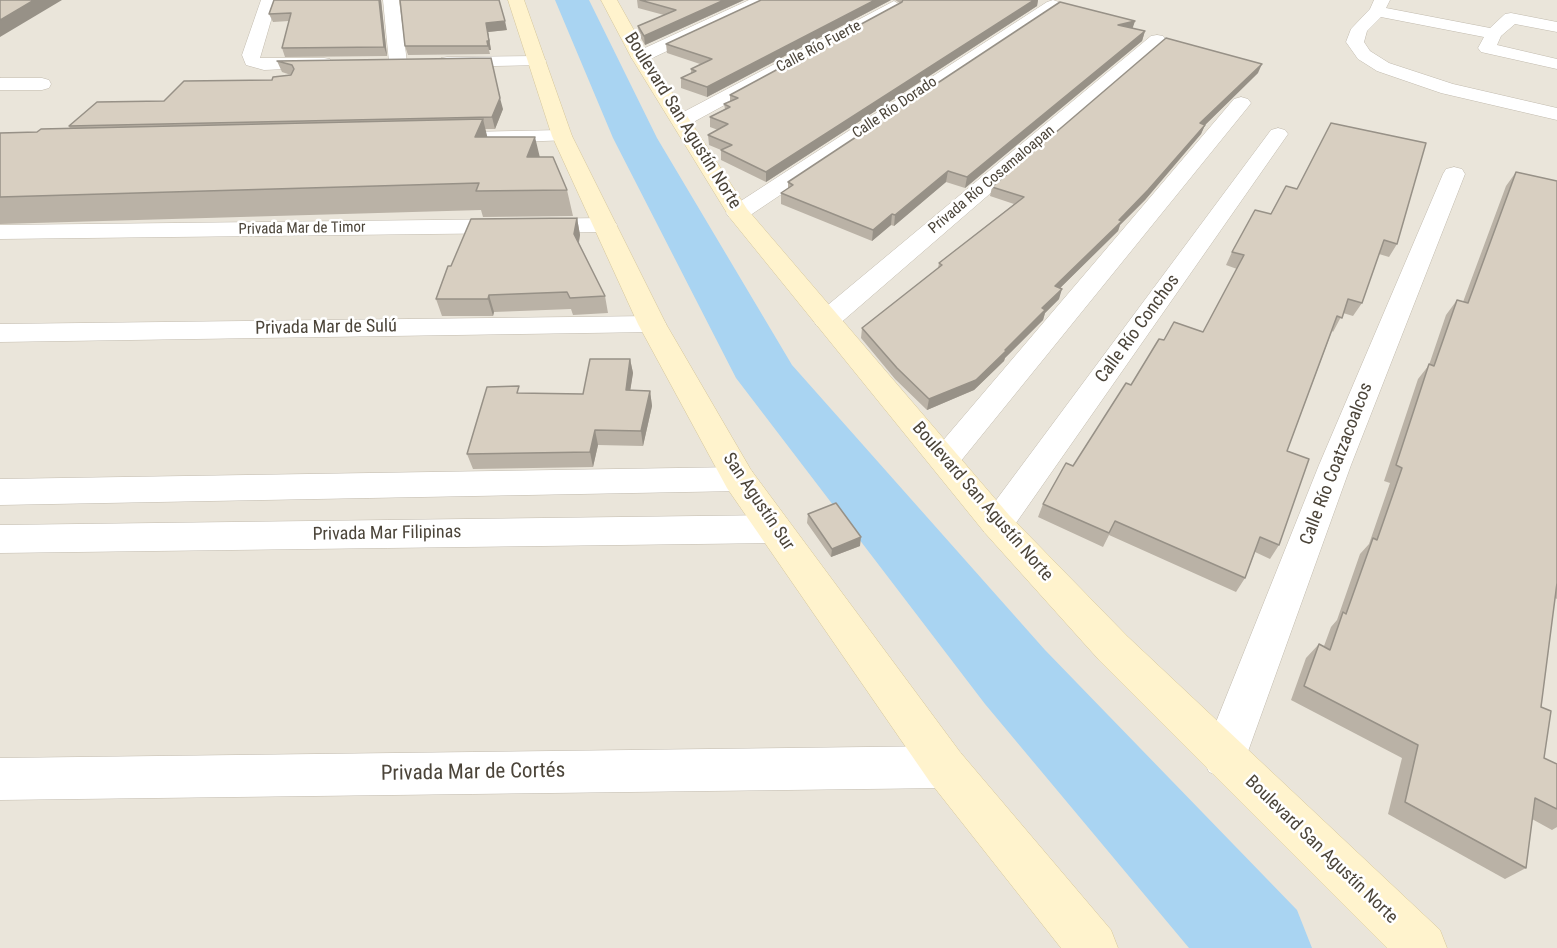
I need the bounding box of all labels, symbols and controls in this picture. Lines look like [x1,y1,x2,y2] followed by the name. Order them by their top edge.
[774,17,864,77] street label: Calle Río Fuerte
[619,29,745,213] street label: Boulevard San Agustín Norte
[849,73,941,143] street label: Calle Río Dorado
[925,122,1059,238] street label: Privada Río Cosamaloapan
[238,219,366,239] street label: Privada Mar de Timor
[1091,271,1185,387] street label: Calle Río Conchos
[255,316,397,340] street label: Privada Mar de Sulú
[1296,380,1378,548] street label: Calle Río Coatzacoalcos
[907,418,1057,586] street label: Boulevard San Agustín Norte
[717,449,799,555] street label: San Agustín Sur
[312,522,462,546] street label: Privada Mar Filipinas
[381,759,565,787] street label: Privada Mar de Cortés
[1240,771,1402,929] street label: Boulevard San Agustín Norte

